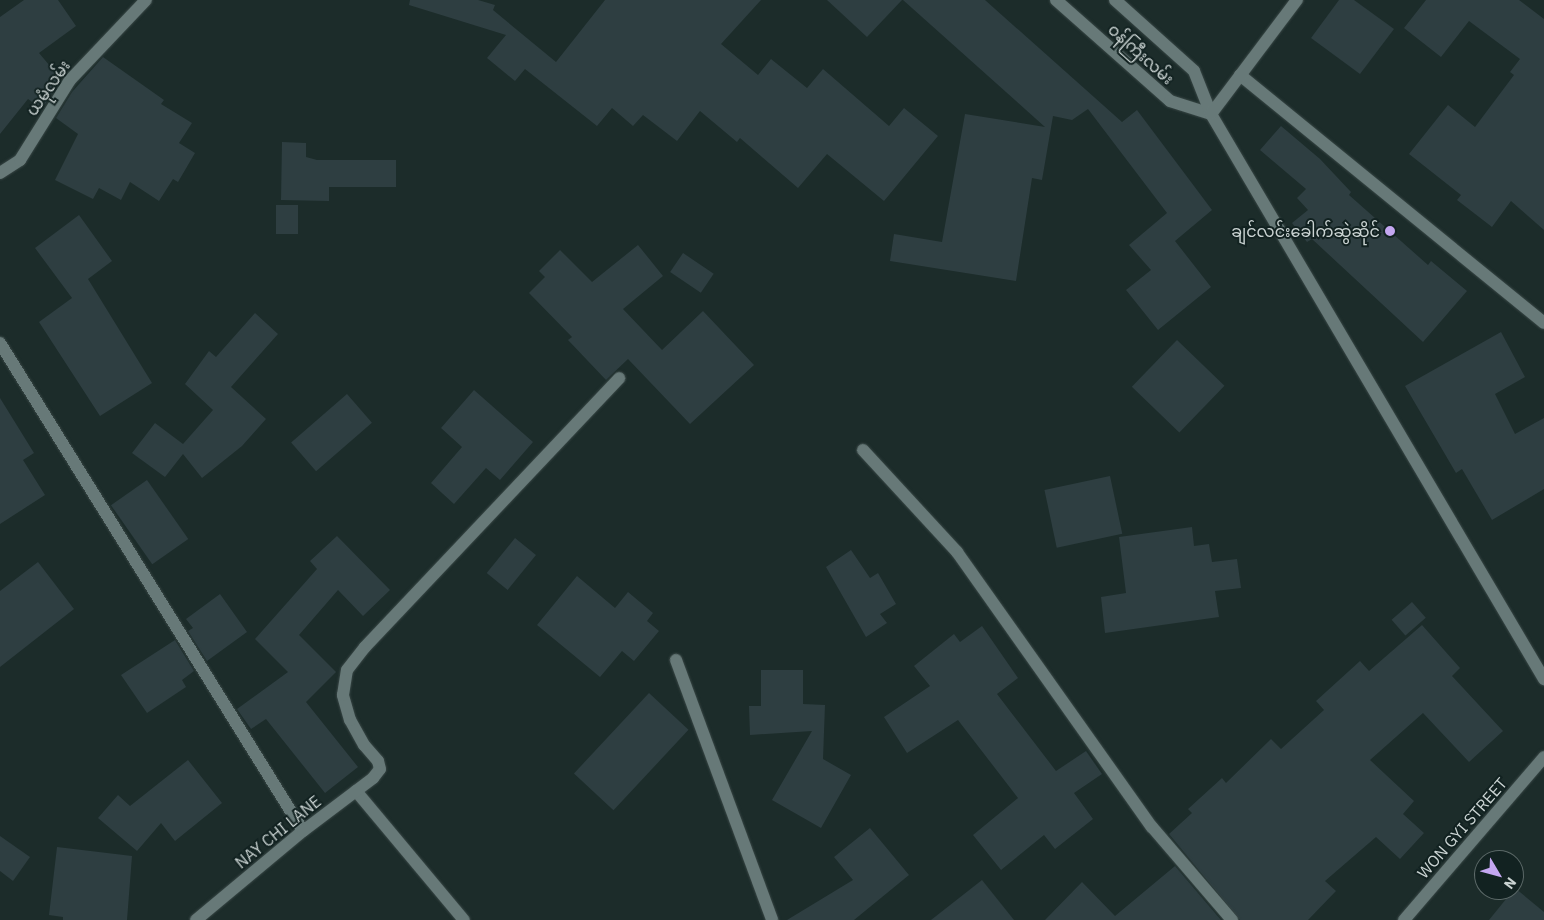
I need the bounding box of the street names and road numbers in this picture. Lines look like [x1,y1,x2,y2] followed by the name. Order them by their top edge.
[1104,20,1178,88] street label: ဝန်ကြီးလမ်း
[22,57,74,119] street label: ယမုံလမ်း
[1413,774,1511,882] street label: WON GYI STREET
[231,792,325,872] street label: NAY CHI LANE

